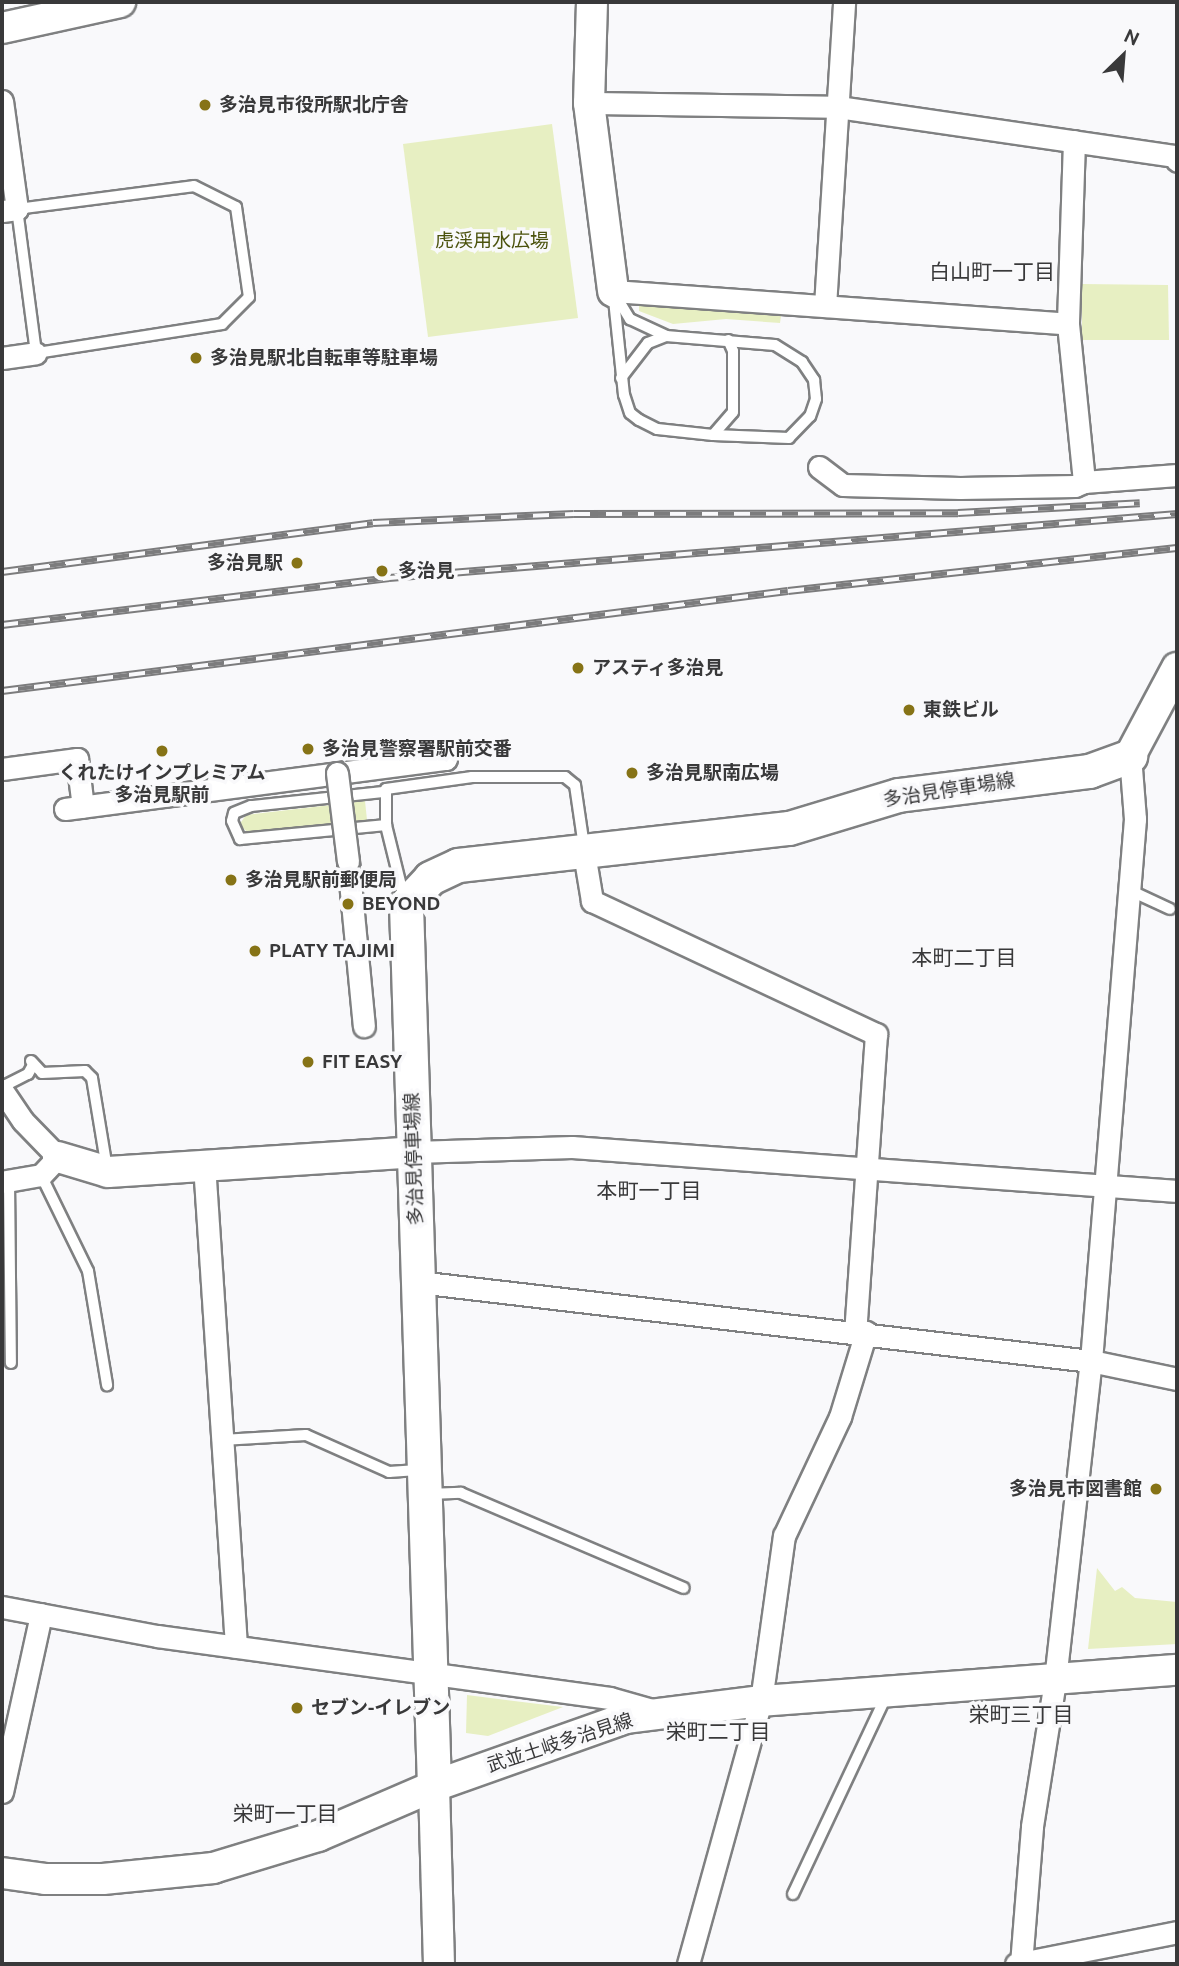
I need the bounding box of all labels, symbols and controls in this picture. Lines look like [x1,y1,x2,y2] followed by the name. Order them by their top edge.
[1088,21,1158,91] north arrow
[1121,24,1143,50] text: N
[219,94,409,116] place label: 多治見市役所駅北庁舎
[197,97,213,113] marker: 多治見市役所駅北庁舎
[435,230,549,252] park label: 虎渓用水広場
[929,258,1055,284] district label: 白山町一丁目
[210,347,438,369] place label: 多治見駅北自転車等駐車場
[188,350,204,366] marker: 多治見駅北自転車等駐車場
[207,552,283,574] place label: 多治見駅
[289,555,305,571] marker: 多治見駅
[398,560,455,582] place label: 多治見
[372,561,392,581] marker: 多治見
[592,657,725,679] place label: アスティ多治見
[570,660,586,676] marker: アスティ多治見
[923,699,999,721] place label: 東鉄ビル
[901,702,917,718] marker: 東鉄ビル
[322,738,512,760] place label: 多治見警察署駅前交番
[300,741,316,757] marker: 多治見警察署駅前交番
[154,743,170,759] marker: くれたけインプレミアム 多治見駅前
[58,762,266,806] place label: くれたけインプレミアム 多治見駅前
[646,762,779,784] place label: 多治見駅南広場
[624,765,640,781] marker: 多治見駅南広場
[882,768,1016,812] street label: 多治見停車場線
[245,869,397,891] place label: 多治見駅前郵便局
[223,872,239,888] marker: 多治見駅前郵便局
[362,893,440,915] place label: BEYOND
[340,896,356,912] marker: BEYOND
[269,940,395,962] place label: PLATY TAJIMI
[247,943,263,959] marker: PLATY TAJIMI
[912,944,1016,970] district label: 本町二丁目
[322,1051,402,1073] place label: FIT EASY
[300,1054,316,1070] marker: FIT EASY
[400,1092,428,1226] street label: 多治見停車場線
[597,1177,701,1203] district label: 本町一丁目
[1009,1478,1142,1500] place label: 多治見市図書館
[1148,1481,1164,1497] marker: 多治見市図書館
[311,1697,450,1719] place label: セブン-イレブン
[289,1700,305,1716] marker: セブン-イレブン
[969,1701,1073,1727] district label: 栄町三丁目
[484,1709,636,1777] street label: 武並土岐多治見線
[666,1718,770,1744] district label: 栄町二丁目
[233,1800,337,1826] district label: 栄町一丁目

